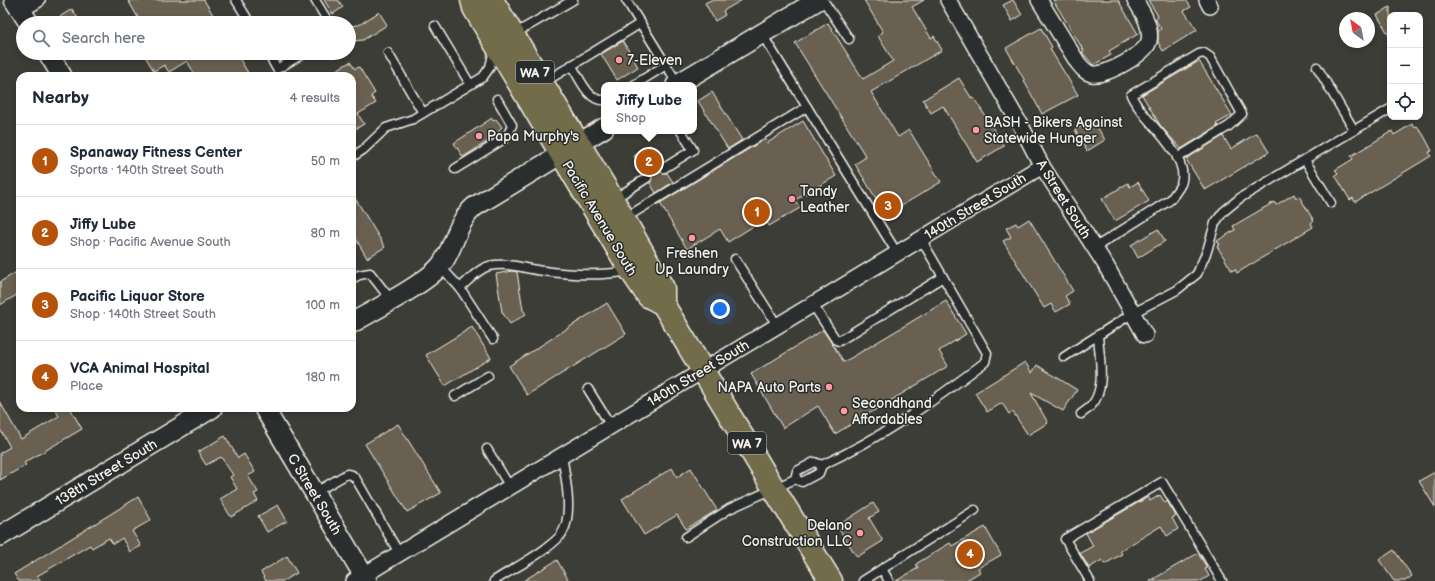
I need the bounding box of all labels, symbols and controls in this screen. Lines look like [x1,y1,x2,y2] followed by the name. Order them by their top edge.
[1339,12,1375,48] north arrow
[1387,12,1423,120] map controls
[1387,12,1423,48] button: +
[16,16,356,60] search box
[30,27,52,49] icon: search
[62,29,145,48] text: Search here
[1387,48,1423,84] button: −
[627,52,682,69] place label: 7-Eleven
[614,55,624,65] marker: 7-Eleven
[516,61,554,83] road number: WA 7
[601,82,697,134] popup
[1387,84,1423,120] button: locate
[32,88,89,108] text: Nearby
[290,90,340,106] text: 4 results
[616,91,682,110] text: Jiffy Lube
[616,110,646,126] text: Shop
[984,114,1123,147] place label: BASH - Bikers Against Statewide Hunger
[971,125,981,135] marker: BASH - Bikers Against Statewide Hunger
[487,128,579,145] place label: Papa Murphy's
[474,131,484,141] marker: Papa Murphy's
[70,143,242,162] text: Spanaway Fitness Center
[636,147,662,177] pin: 2
[42,153,48,169] text: 1
[311,153,340,169] text: 50 m
[1032,157,1095,242] street label: A Street South
[558,158,641,279] street label: Pacific Avenue South
[70,162,224,178] text: Sports · 140th Street South
[921,169,1029,244] street label: 140th Street South
[800,183,850,216] place label: Tandy Leather
[875,191,901,221] pin: 3
[787,194,797,204] marker: Tandy Leather
[744,197,770,227] pin: 1
[70,215,136,234] text: Jiffy Lube
[41,225,49,241] text: 2
[311,225,340,241] text: 80 m
[687,233,697,243] marker: Freshen Up Laundry
[70,234,231,250] text: Shop · Pacific Avenue South
[655,245,729,278] place label: Freshen Up Laundry
[70,287,205,306] text: Pacific Liquor Store
[41,297,49,313] text: 3
[305,297,340,313] text: 100 m
[710,299,730,319] your location
[70,306,216,322] text: Shop · 140th Street South
[644,336,752,411] street label: 140th Street South
[70,359,209,378] text: VCA Animal Hospital
[41,369,49,385] text: 4
[305,369,340,385] text: 180 m
[70,378,103,394] text: Place
[717,379,821,396] place label: NAPA Auto Parts
[824,382,834,392] marker: NAPA Auto Parts
[852,395,932,428] place label: Secondhand Affordables
[839,406,849,416] marker: Secondhand Affordables
[728,432,766,454] road number: WA 7
[52,435,160,510] street label: 138th Street South
[284,451,346,538] street label: C Street South
[742,517,852,550] place label: Delano Construction LLC
[855,528,865,538] marker: Delano Construction LLC
[957,539,983,569] pin: 4

